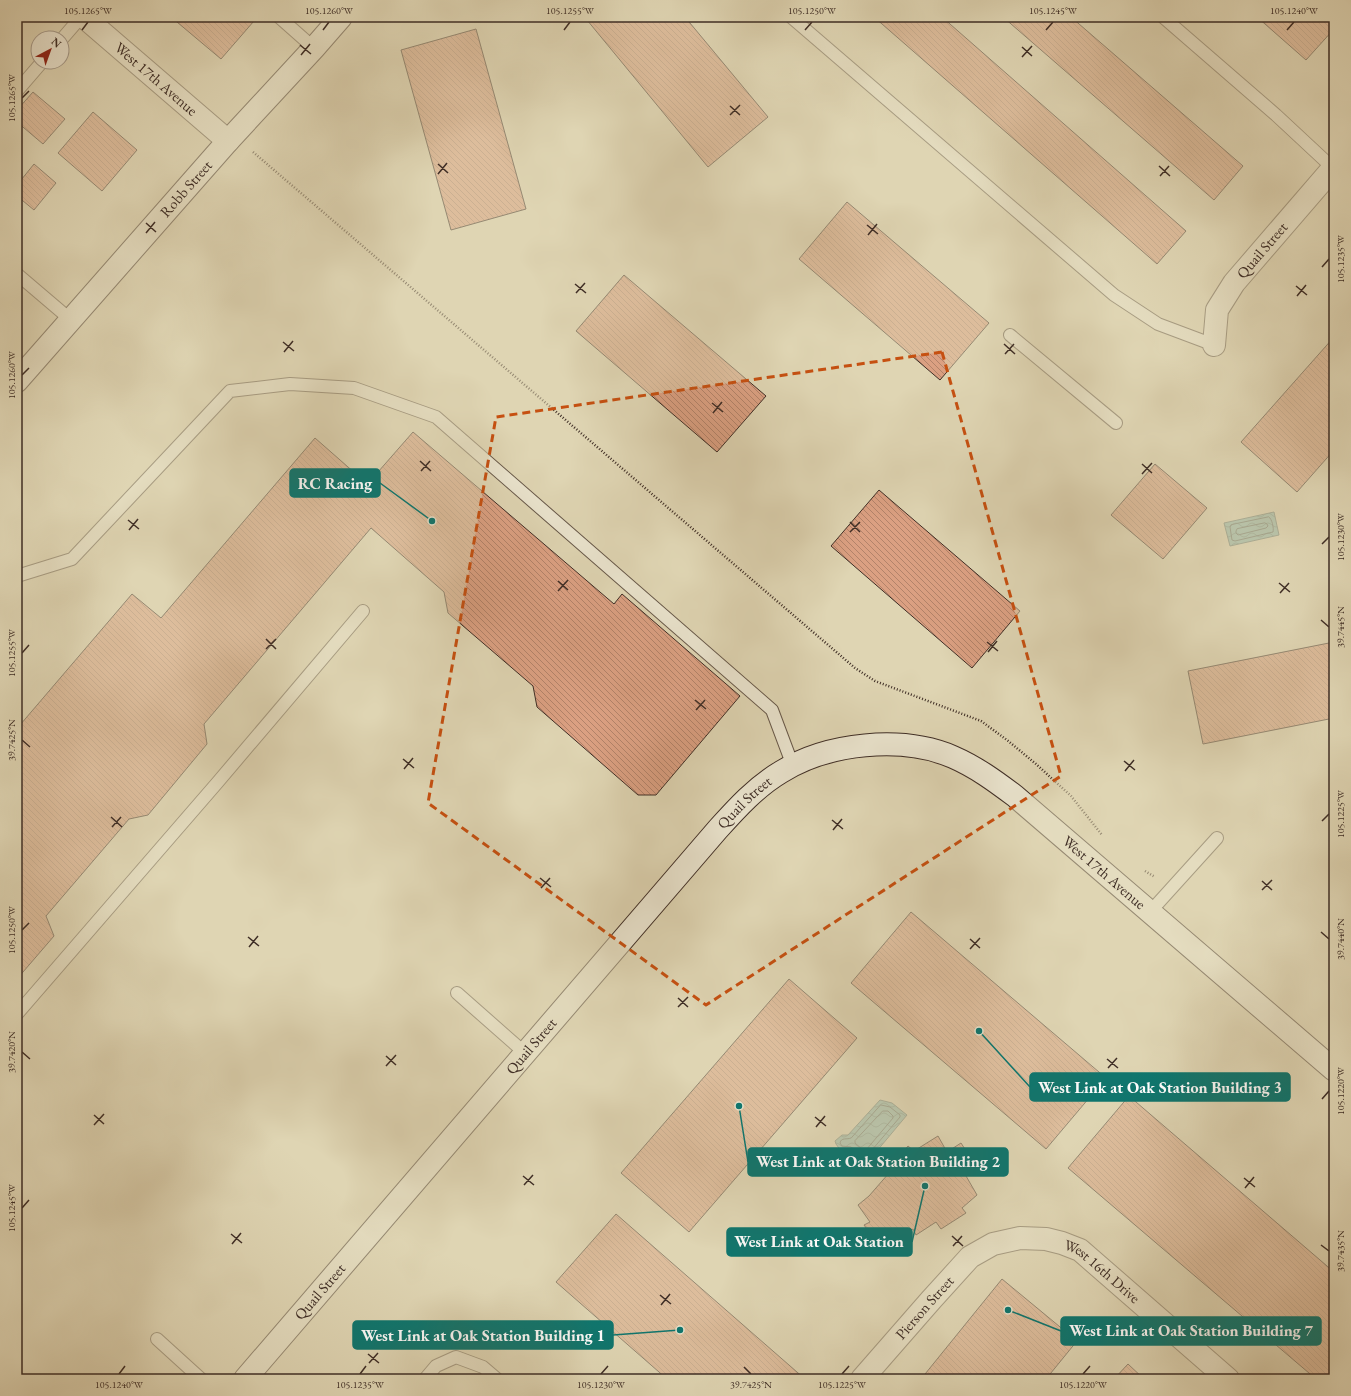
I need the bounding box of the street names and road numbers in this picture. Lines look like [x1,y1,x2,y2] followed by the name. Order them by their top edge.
[111,38,202,120] street label: West 17th Avenue
[156,156,216,221] street label: Robb Street
[1232,218,1291,282] street label: Quail Street
[713,771,775,833] street label: Quail Street
[1059,831,1150,913] street label: West 17th Avenue
[501,1013,561,1078] street label: Quail Street
[1062,1235,1144,1307] street label: West 16th Drive
[290,1259,349,1324] street label: Quail Street
[891,1271,958,1343] street label: Pierson Street

